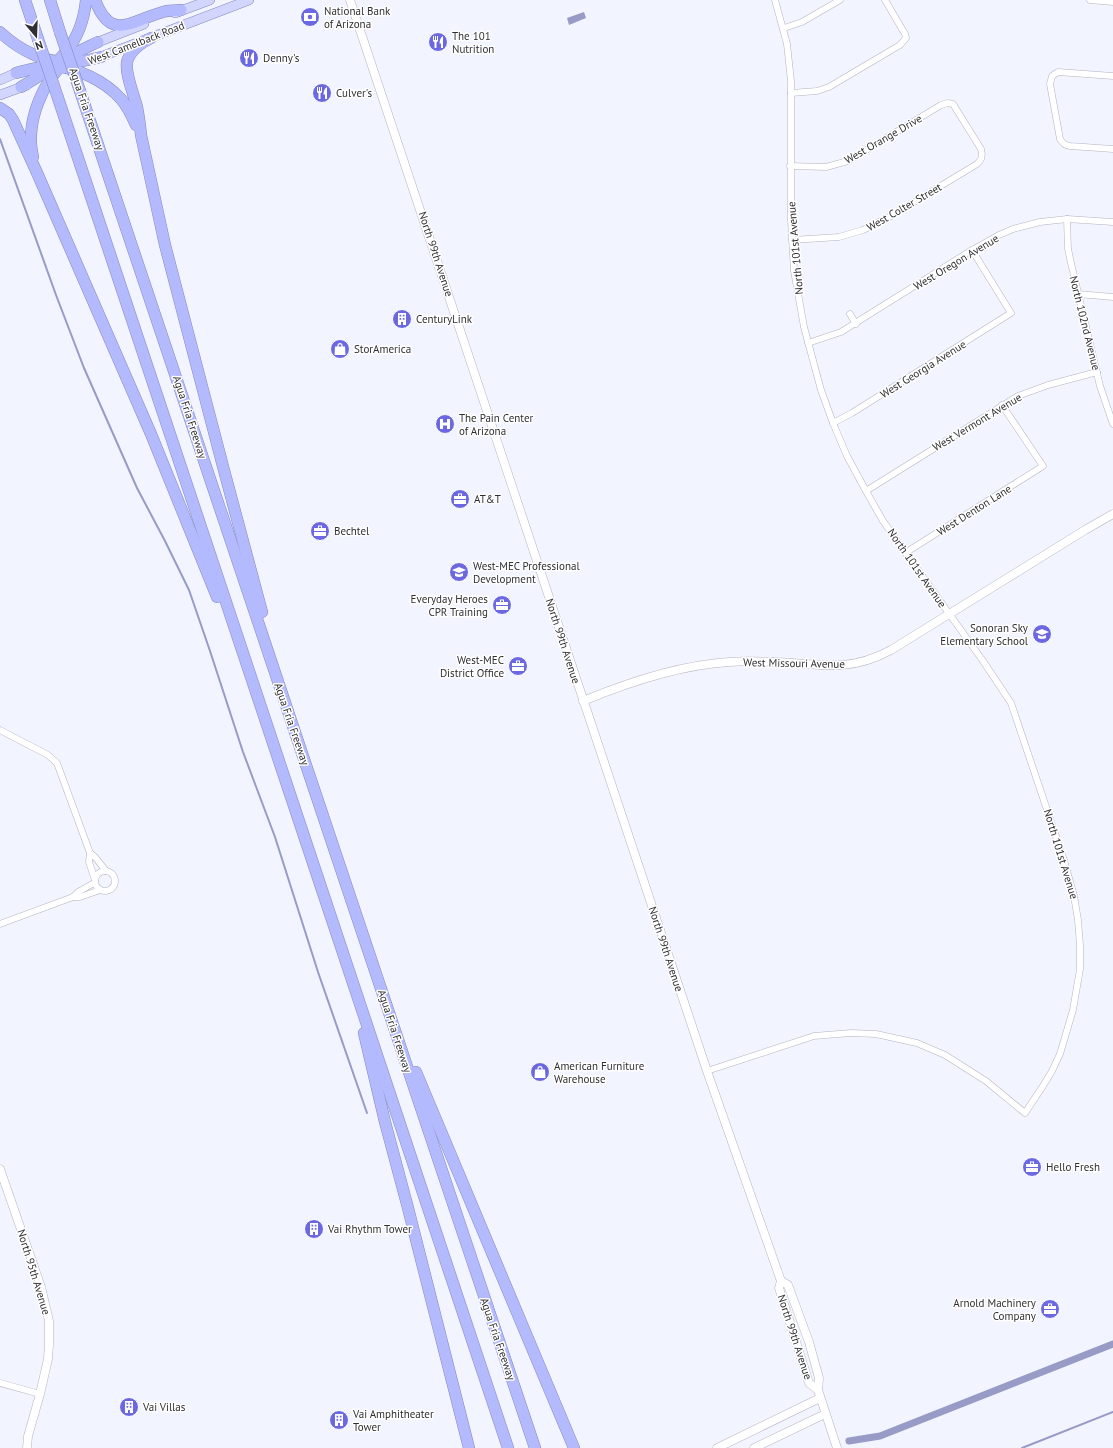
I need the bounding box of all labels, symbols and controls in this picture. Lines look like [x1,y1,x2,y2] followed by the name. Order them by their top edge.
[324,4,391,31] place label: National Bank of Arizona
[299,6,321,28] bank icon: National Bank of Arizona
[16,16,56,56] north arrow
[86,18,186,68] street label: West Camelback Road
[452,29,494,56] place label: The 101 Nutrition
[427,31,449,53] restaurant icon: The 101 Nutrition
[34,38,45,53] text: N
[238,47,260,69] restaurant icon: Denny's
[263,51,300,65] place label: Denny's
[66,66,108,153] street label: Agua Fria Freeway
[311,82,333,104] restaurant icon: Culver's
[336,86,372,100] place label: Culver's
[842,111,925,167] street label: West Orange Drive
[864,180,944,234] street label: West Colter Street
[784,200,806,295] street label: North 101st Avenue
[416,210,456,299] street label: North 99th Avenue
[911,231,1002,293] street label: West Oregon Avenue
[1066,274,1104,372] street label: North 102nd Avenue
[391,308,413,330] building icon: CenturyLink
[416,312,473,326] place label: CenturyLink
[877,337,969,401] street label: West Georgia Avenue
[329,338,351,360] shop icon: StorAmerica
[354,342,411,356] place label: StorAmerica
[170,374,210,461] street label: Agua Fria Freeway
[930,390,1025,454] street label: West Vermont Avenue
[459,411,533,438] place label: The Pain Center of Arizona
[434,413,456,435] hospital icon: The Pain Center of Arizona
[934,481,1014,539] street label: West Denton Lane
[449,488,471,510] office icon: AT&T
[474,492,501,506] place label: AT&T
[309,520,331,542] office icon: Bechtel
[334,524,370,538] place label: Bechtel
[884,526,950,611] street label: North 101st Avenue
[473,559,580,586] place label: West-MEC Professional Development
[448,561,470,583] school or university icon: West-MEC Professional Development
[411,592,488,619] place label: Everyday Heroes CPR Training
[491,594,513,616] office icon: Everyday Heroes CPR Training
[543,597,583,686] street label: North 99th Avenue
[940,621,1029,648] place label: Sonoran Sky Elementary School
[1031,623,1053,645] school or university icon: Sonoran Sky Elementary School
[440,653,504,680] place label: West-MEC District Office
[507,655,529,677] office icon: West-MEC District Office
[743,655,845,671] street label: West Missouri Avenue
[271,681,313,768] street label: Agua Fria Freeway
[1041,807,1081,901] street label: North 101st Avenue
[646,905,686,994] street label: North 99th Avenue
[375,988,415,1075] street label: Agua Fria Freeway
[554,1059,645,1086] place label: American Furniture Warehouse
[529,1061,551,1083] shop icon: American Furniture Warehouse
[1021,1156,1043,1178] office icon: Hello Fresh
[1046,1160,1100,1174] place label: Hello Fresh
[303,1218,325,1240] building icon: Vai Rhythm Tower
[327,1222,412,1236] place label: Vai Rhythm Tower
[14,1228,54,1317] street label: North 95th Avenue
[775,1293,815,1382] street label: North 99th Avenue
[477,1296,519,1383] street label: Agua Fria Freeway
[953,1296,1037,1323] place label: Arnold Machinery Company
[1039,1298,1061,1320] office icon: Arnold Machinery Company
[118,1396,140,1418] building icon: Vai Villas
[142,1400,186,1414] place label: Vai Villas
[352,1407,434,1434] place label: Vai Amphitheater Tower
[328,1409,350,1431] building icon: Vai Amphitheater Tower

